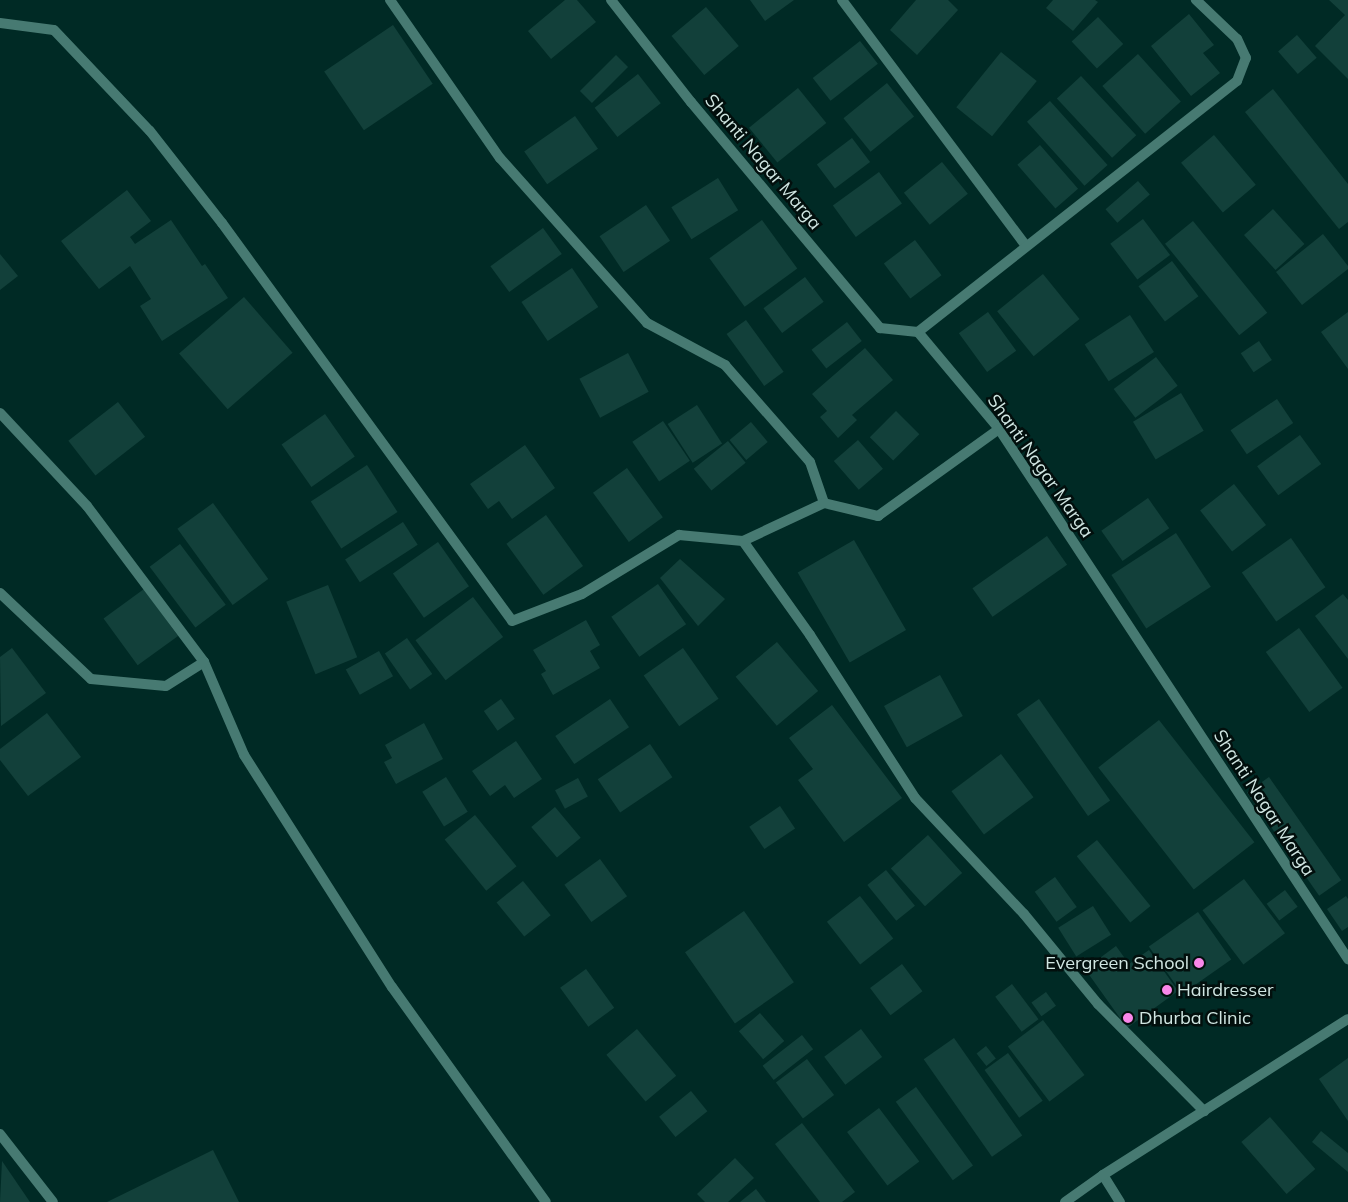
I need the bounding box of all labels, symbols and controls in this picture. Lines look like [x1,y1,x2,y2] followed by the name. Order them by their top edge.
[700,90,826,234] street label: Shanti Nagar Marga
[982,390,1098,542] street label: Shanti Nagar Marga
[1209,726,1319,880] street label: Shanti Nagar Marga
[1045,952,1189,974] place label: Evergreen School
[1193,957,1205,969] marker: Evergreen School
[1177,979,1273,1001] place label: Hairdresser
[1161,984,1173,996] marker: Hairdresser
[1139,1007,1251,1029] place label: Dhurba Clinic
[1121,1011,1135,1025] marker: Dhurba Clinic

